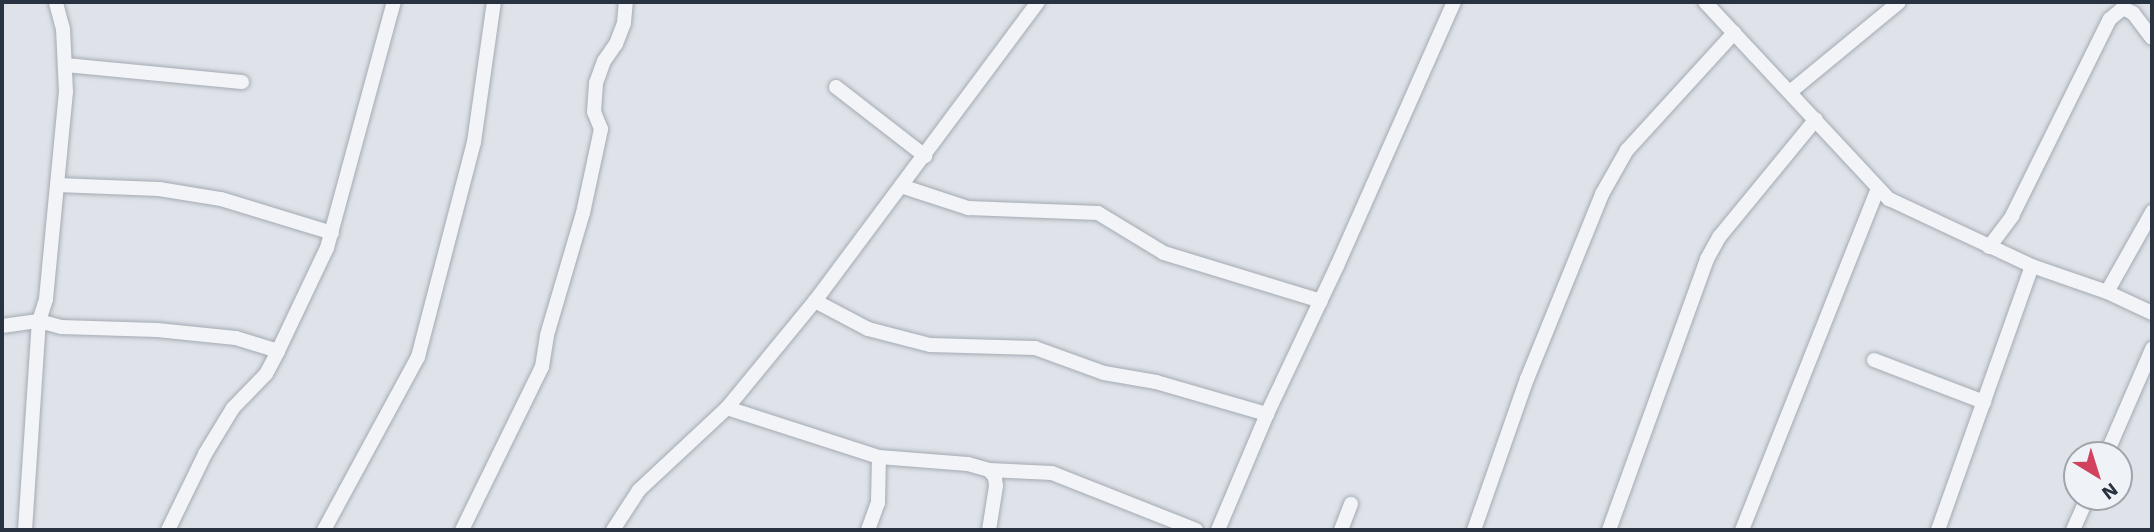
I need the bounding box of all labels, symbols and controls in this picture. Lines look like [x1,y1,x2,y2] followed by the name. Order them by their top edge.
[2063,441,2133,511] north arrow
[2097,478,2123,505] text: N

